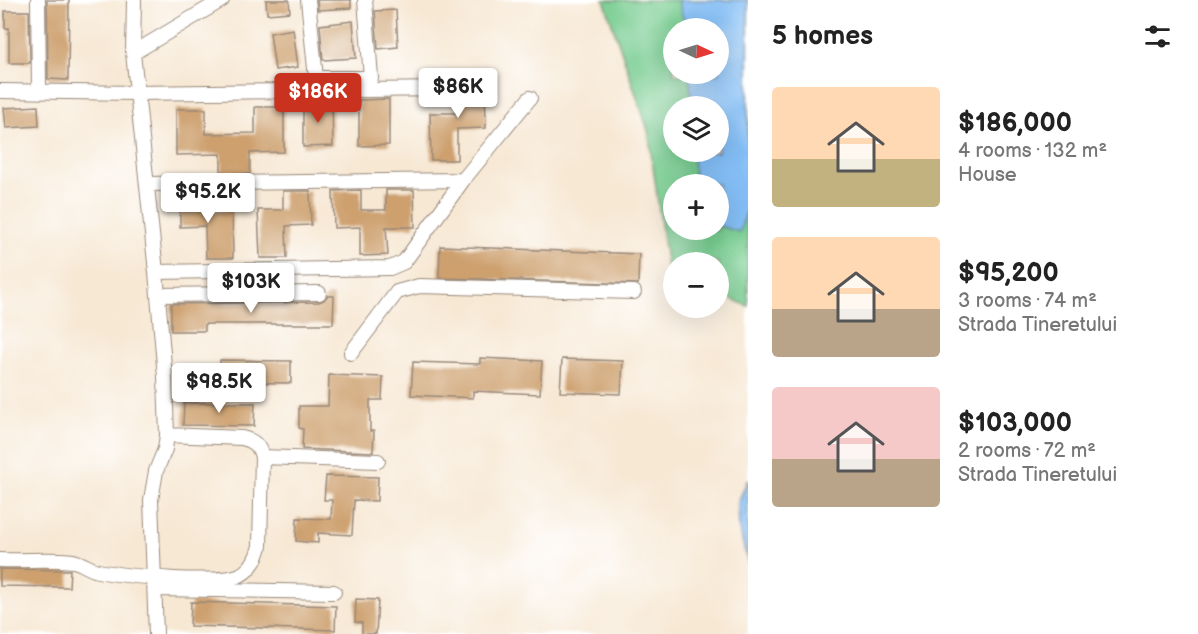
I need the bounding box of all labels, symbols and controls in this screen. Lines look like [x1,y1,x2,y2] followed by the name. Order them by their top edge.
[663,18,729,84] north arrow
[663,18,729,318] map controls
[1141,20,1174,53] icon: filters
[772,21,873,52] text: 5 homes
[422,68,494,119] pin: $86K
[276,73,360,124] pin: $186K
[433,75,483,99] text: $86K
[288,80,348,104] text: $186K
[663,96,729,162] button: layers
[958,108,1072,139] text: $186,000
[820,111,892,183] icon: home
[958,139,1107,163] text: 4 rooms · 132 m²
[958,163,1017,187] text: House
[159,173,257,224] pin: $95.2K
[663,174,729,240] button: +
[175,180,241,204] text: $95.2K
[663,252,729,318] button: −
[958,258,1059,289] text: $95,200
[820,261,892,333] icon: home
[209,263,293,314] pin: $103K
[221,270,281,294] text: $103K
[958,289,1097,313] text: 3 rooms · 74 m²
[958,313,1117,337] text: Strada Tineretului
[170,363,268,414] pin: $98.5K
[186,370,252,394] text: $98.5K
[958,408,1072,439] text: $103,000
[820,411,892,483] icon: home
[958,439,1096,463] text: 2 rooms · 72 m²
[958,463,1117,487] text: Strada Tineretului

